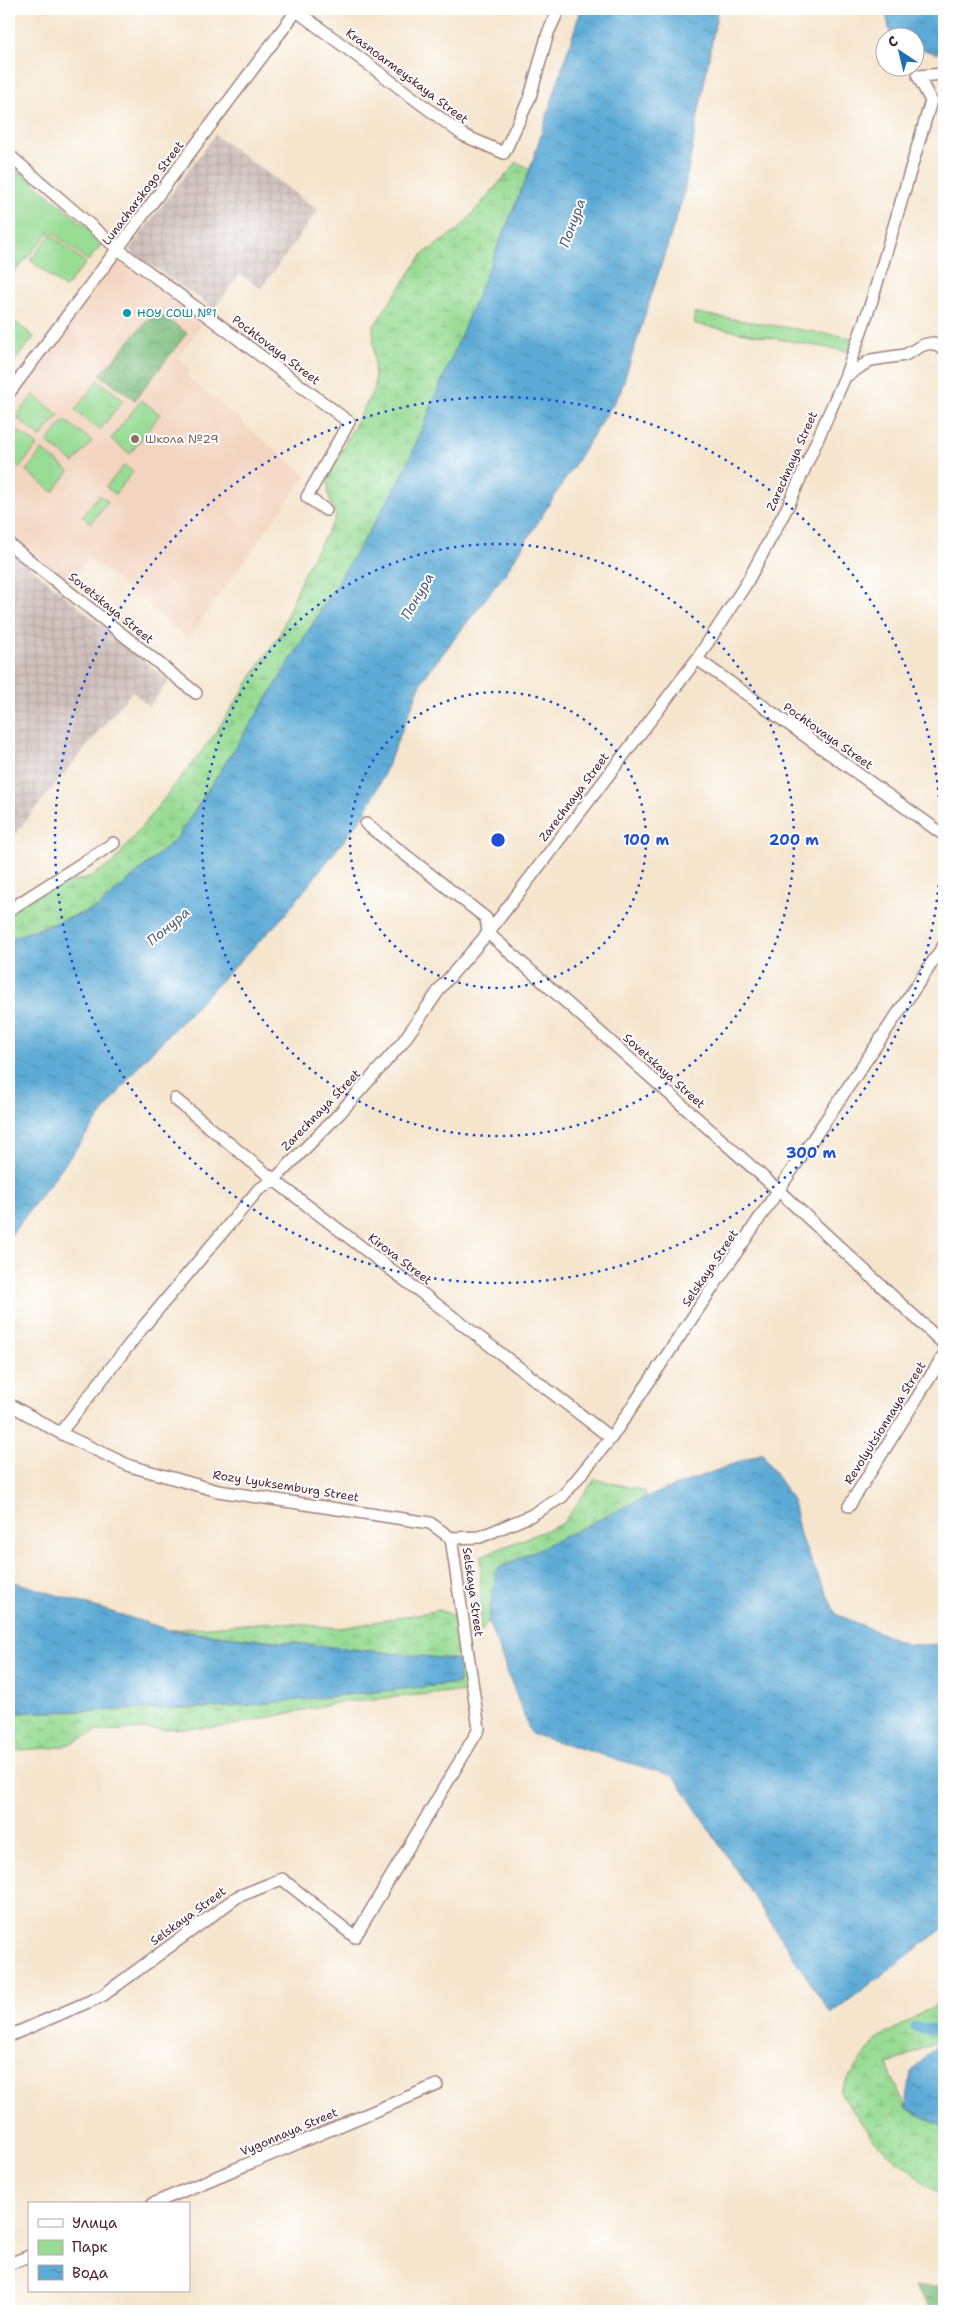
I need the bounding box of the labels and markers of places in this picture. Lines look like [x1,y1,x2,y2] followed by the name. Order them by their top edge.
[137,305,217,321] place label: НОУ СОШ №1
[121,307,133,319] marker: НОУ СОШ №1
[145,431,219,447] place label: Школа №29
[129,433,141,445] marker: Школа №29
[489,831,507,849] centre of rings

